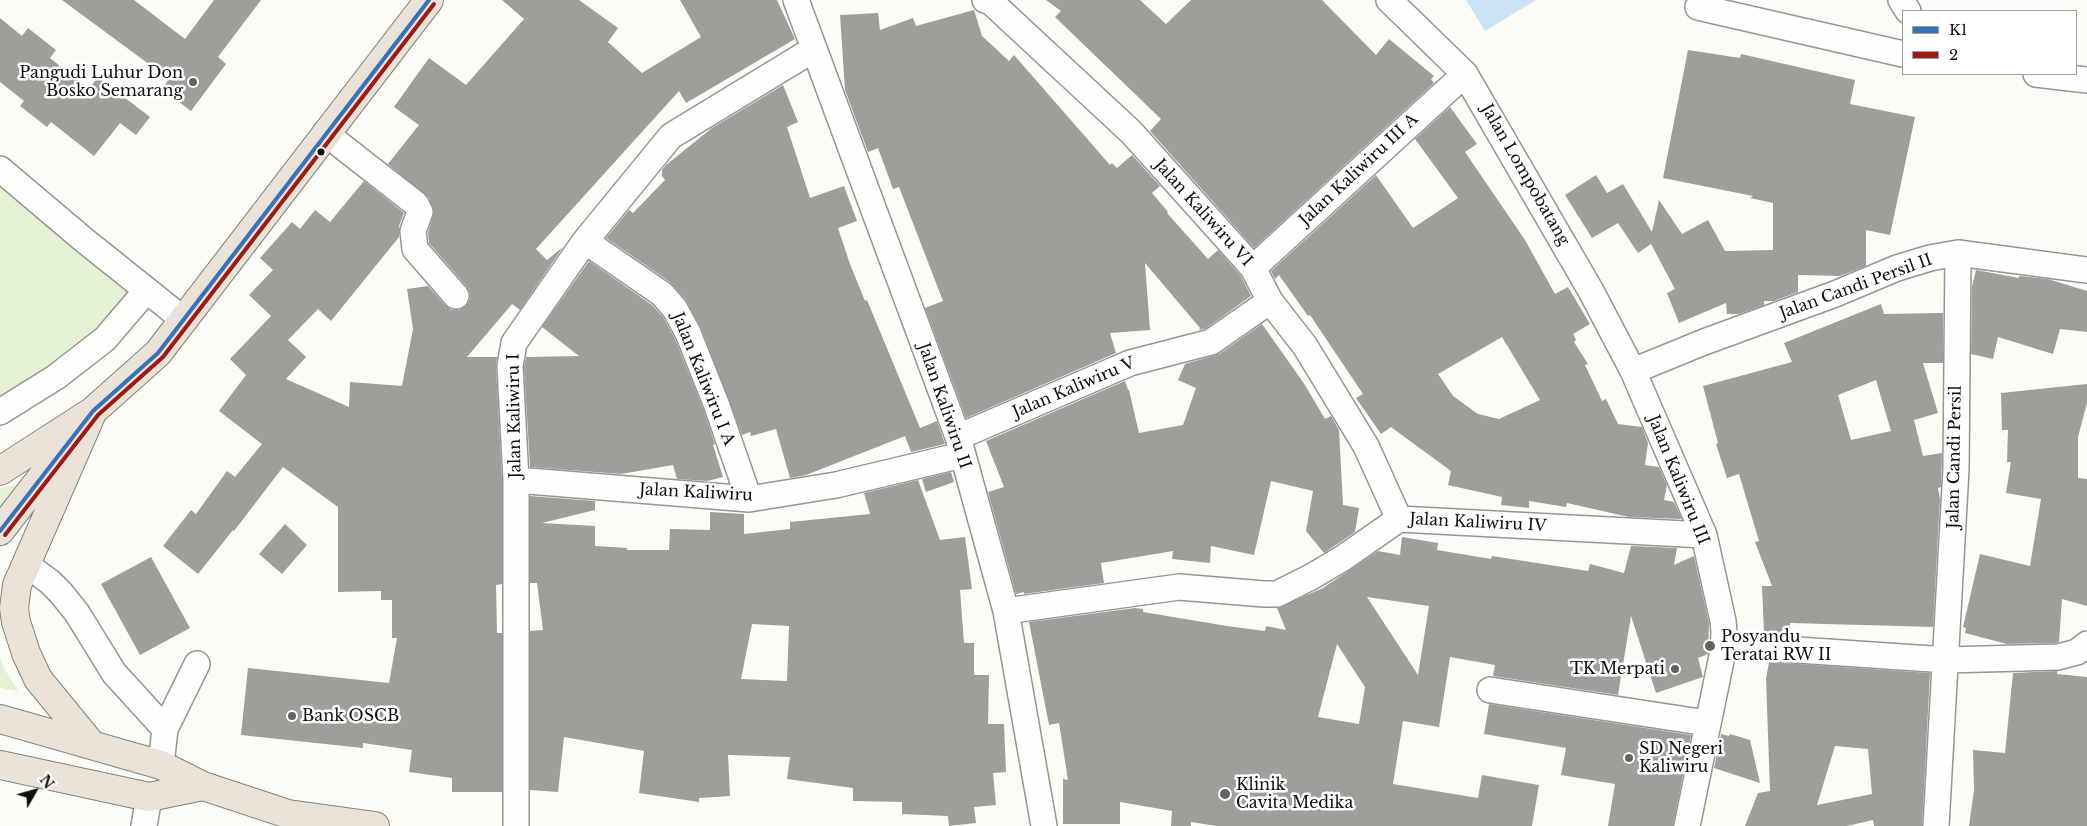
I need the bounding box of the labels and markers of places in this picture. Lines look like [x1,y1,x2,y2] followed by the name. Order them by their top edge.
[19,63,183,101] place label: Pangudi Luhur Don Bosko Semarang
[187,76,199,88] marker: Pangudi Luhur Don Bosko Semarang
[316,147,326,157] unlabelled marker
[1721,627,1831,665] place label: Posyandu Teratai RW II
[1703,639,1717,653] marker: Posyandu Teratai RW II
[1570,659,1665,679] place label: TK Merpati
[1669,663,1681,675] marker: TK Merpati
[302,706,399,726] place label: Bank OSCB
[286,710,298,722] marker: Bank OSCB
[1639,739,1723,777] place label: SD Negeri Kaliwiru
[1623,752,1635,764] marker: SD Negeri Kaliwiru
[1236,775,1353,813] place label: Klinik Cavita Medika
[1218,787,1232,801] marker: Klinik Cavita Medika

